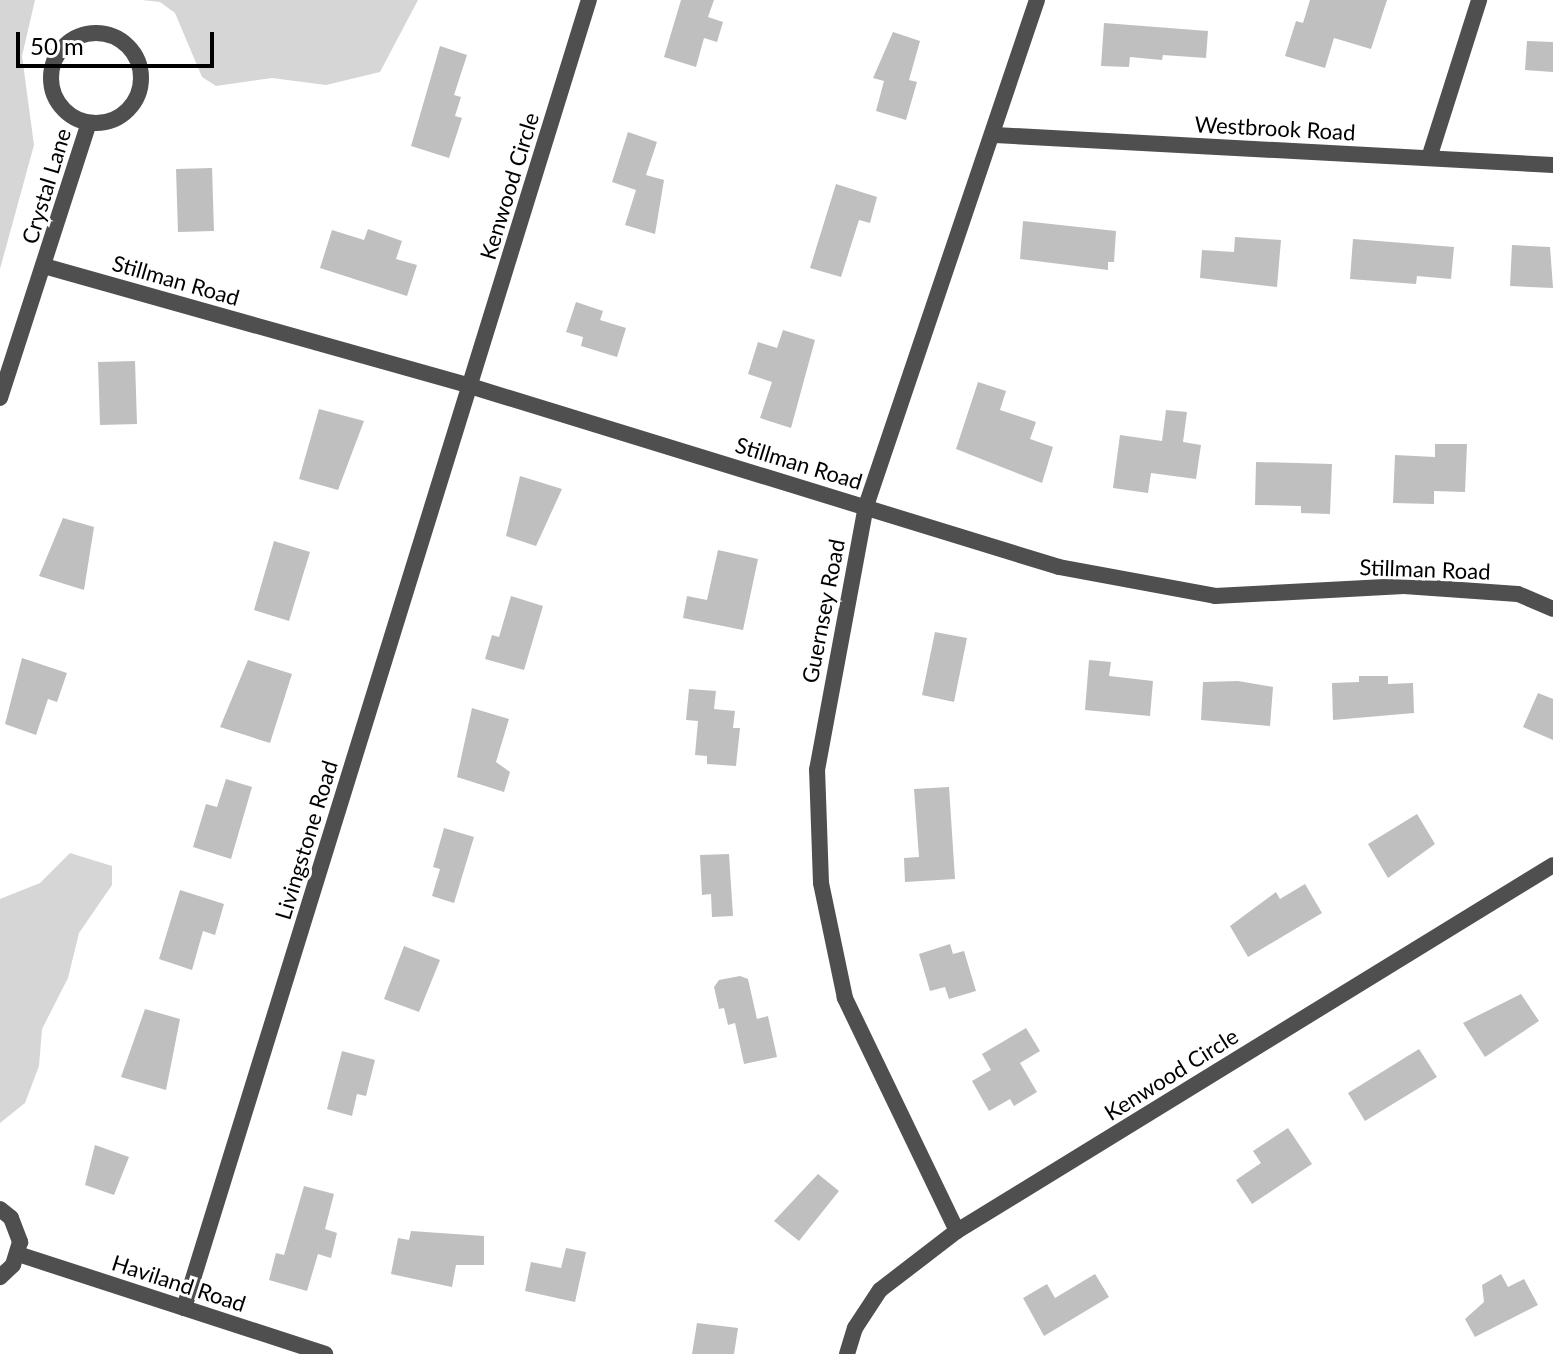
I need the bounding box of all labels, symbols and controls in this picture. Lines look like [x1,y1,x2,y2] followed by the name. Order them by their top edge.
[20,16,218,66] scale bar
[30,31,84,60] text: 50 m
[474,109,544,263] street label: Kenwood Circle
[1194,111,1356,145] street label: Westbrook Road
[16,125,76,247] street label: Crystal Lane
[109,249,243,311] street label: Stillman Road
[732,431,866,495] street label: Stillman Road
[796,536,850,686] street label: Guernsey Road
[1359,554,1491,584] street label: Stillman Road
[269,757,343,923] street label: Livingstone Road
[1099,1022,1243,1126] street label: Kenwood Circle
[109,1249,249,1317] street label: Haviland Road

